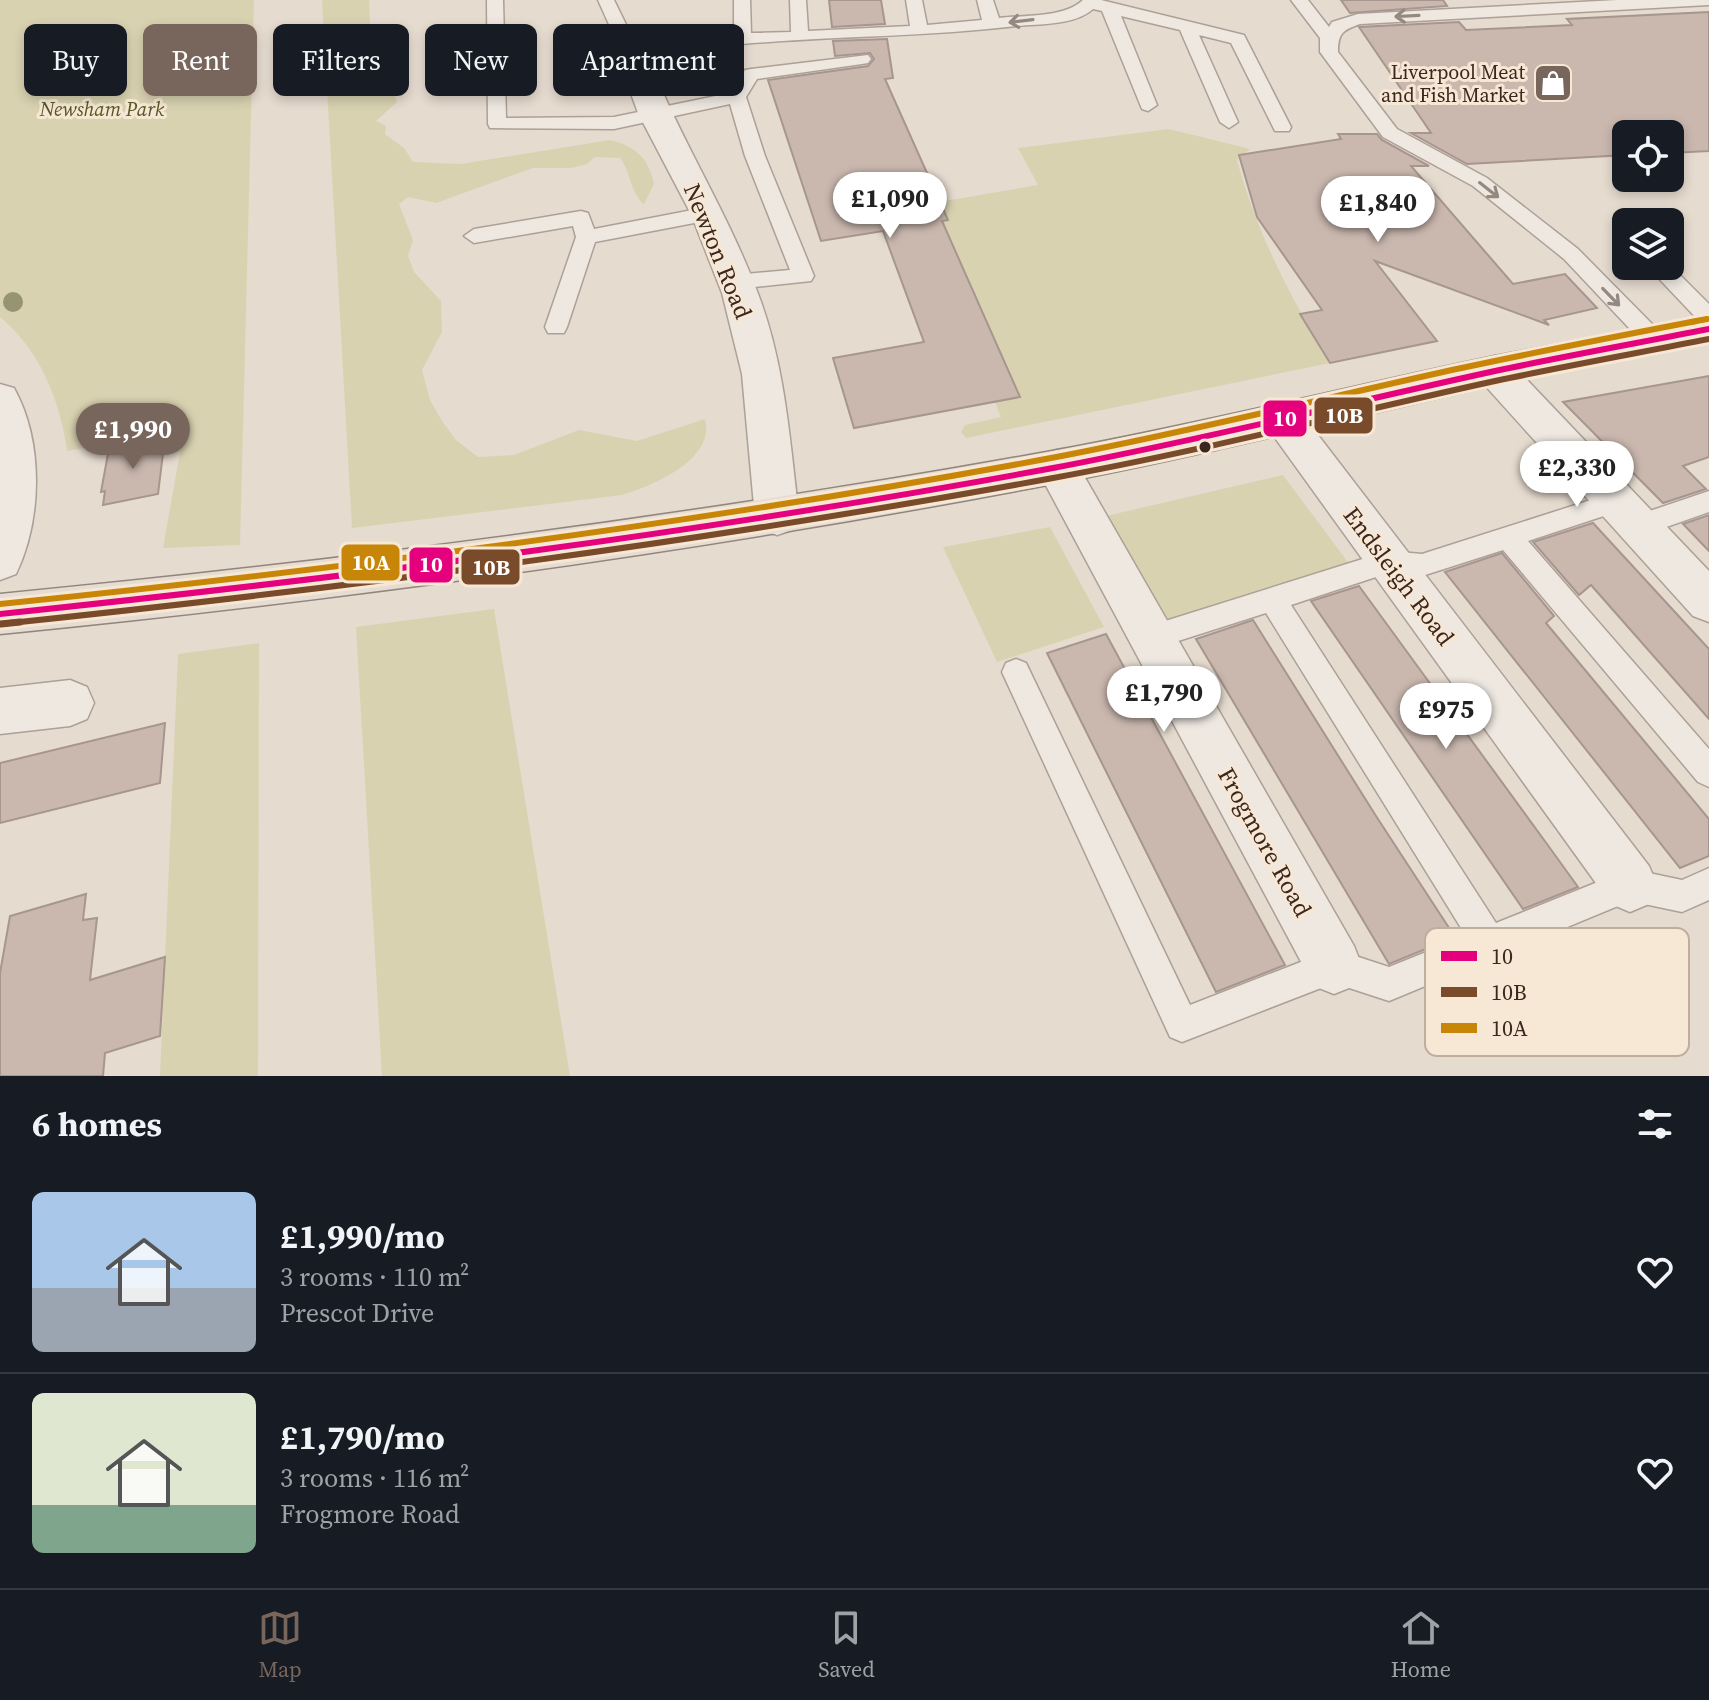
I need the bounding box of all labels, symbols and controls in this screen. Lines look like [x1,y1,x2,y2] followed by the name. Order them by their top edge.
[1394,9,1421,24] one-way arrow
[1008,13,1035,28] one-way arrow
[24,24,127,96] chip: Buy
[143,24,257,96] chip: Rent
[273,24,409,96] chip: Filters
[425,24,537,96] chip: New
[553,24,744,96] chip: Apartment
[1381,58,1525,109] place label: Liverpool Meat and Fish Market
[1532,62,1574,104] shop icon: Liverpool Meat and Fish Market
[39,95,165,123] park label: Newsham Park
[1612,120,1684,280] map controls
[1612,120,1684,192] button: locate
[825,172,955,240] pin: £1,090
[1313,176,1443,244] pin: £1,840
[676,178,760,324] street label: Newton Road
[851,180,929,216] text: £1,090
[1478,181,1499,198] one-way arrow
[1339,184,1417,220] text: £1,840
[1612,208,1684,280] button: layers
[1602,287,1621,307] one-way arrow
[1313,396,1374,435] line badge: 10B
[1262,399,1308,438] line badge: 10
[1325,400,1363,430] text: 10B
[68,403,198,471] pin: £1,990
[1273,403,1297,433] text: 10
[94,411,172,447] text: £1,990
[1197,439,1213,455] unlabelled marker
[1512,441,1642,509] pin: £2,330
[1538,449,1616,485] text: £2,330
[1336,500,1462,653] street label: Endsleigh Road
[340,543,401,582] line badge: 10A
[408,546,454,584] line badge: 10
[352,547,390,577] text: 10A
[460,548,521,586] line badge: 10B
[419,549,443,579] text: 10
[472,552,510,582] text: 10B
[1099,666,1229,734] pin: £1,790
[1125,674,1203,710] text: £1,790
[1399,683,1493,751] pin: £975
[1418,691,1474,727] text: £975
[1210,761,1320,923] street label: Frogmore Road
[1425,928,1689,1056] legend
[1491,941,1513,971] text: 10
[1491,977,1527,1007] text: 10B
[1491,1013,1528,1043] text: 10A
[32,1101,162,1147] text: 6 homes
[1633,1102,1677,1146] icon: filters
[280,1213,445,1259] text: £1,990/mo
[96,1224,192,1320] icon: home
[1633,1250,1677,1294] icon: heart
[280,1259,469,1295] text: 3 rooms · 110 m²
[280,1295,434,1331] text: Prescot Drive
[280,1414,445,1460] text: £1,790/mo
[96,1425,192,1521] icon: home
[1633,1451,1677,1495] icon: heart
[280,1460,469,1496] text: 3 rooms · 116 m²
[280,1496,460,1532] text: Frogmore Road
[258,1606,302,1684] tab: Map
[818,1606,875,1684] tab: Saved
[1391,1606,1451,1684] tab: Home

